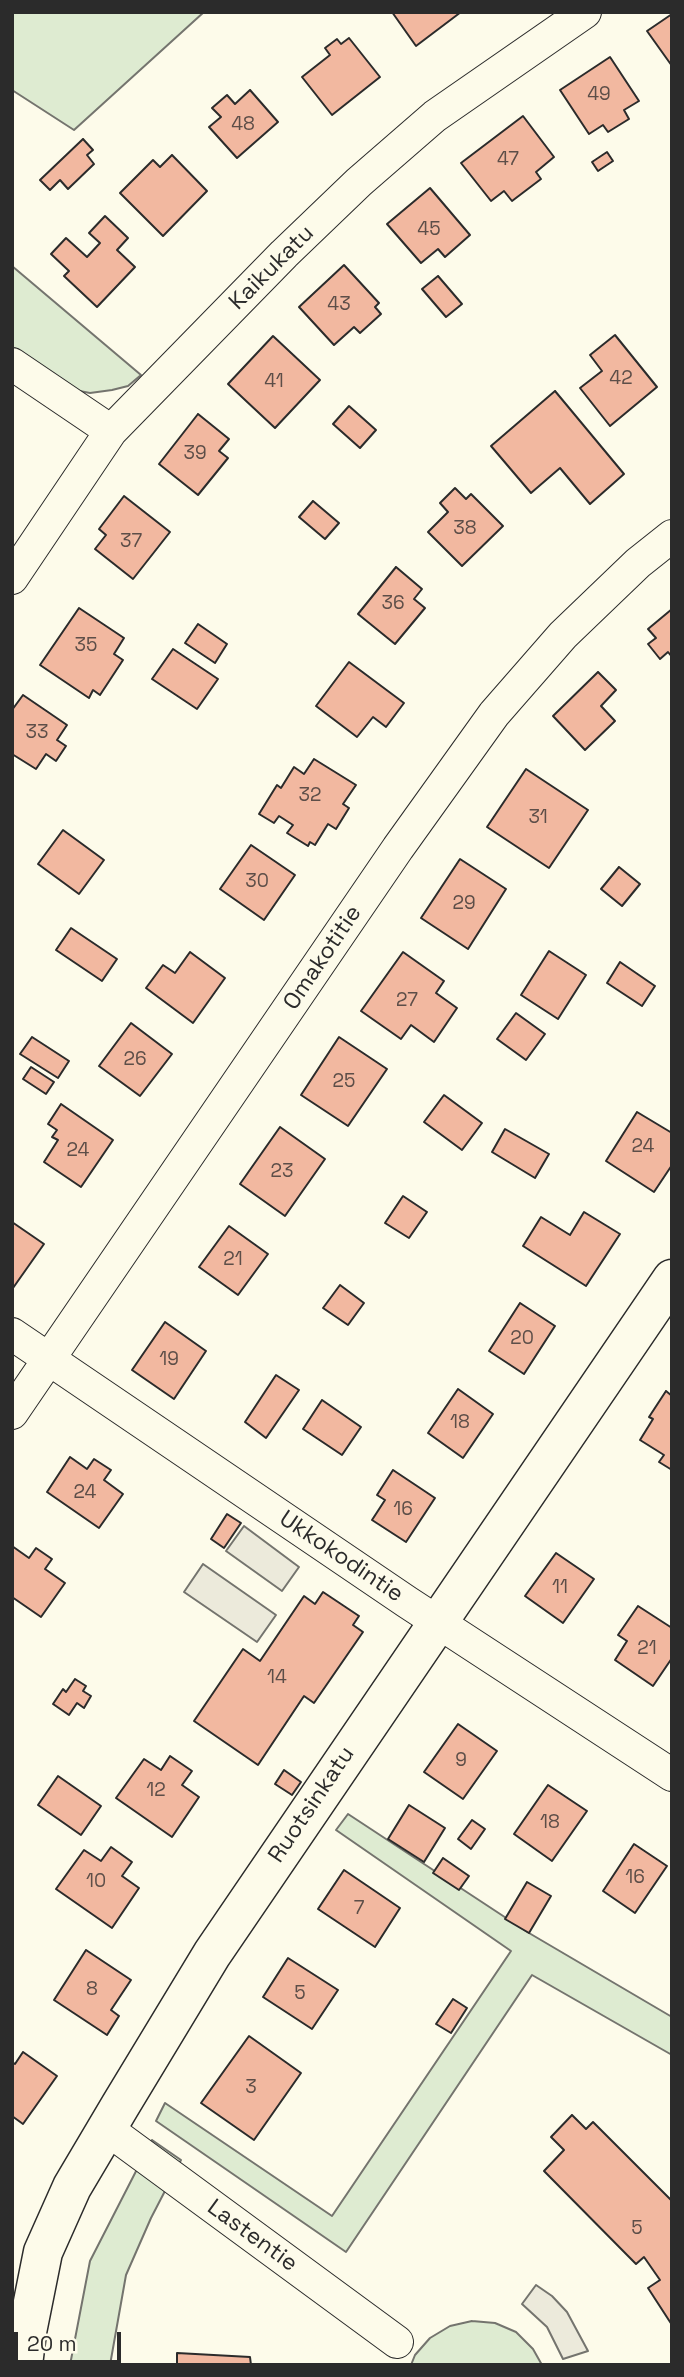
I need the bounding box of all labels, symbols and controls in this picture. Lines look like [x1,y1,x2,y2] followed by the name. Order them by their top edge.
[587,84,611,106] house number: 49
[231,114,255,136] house number: 48
[497,149,519,171] house number: 47
[417,219,441,241] house number: 45
[224,220,320,316] street label: Kaikukatu
[327,294,351,316] house number: 43
[609,368,633,390] house number: 42
[264,371,284,393] house number: 41
[183,443,207,465] house number: 39
[453,518,477,540] house number: 38
[120,531,142,553] house number: 37
[381,593,405,615] house number: 36
[75,635,97,657] house number: 35
[26,722,48,744] house number: 33
[299,785,321,807] house number: 32
[528,807,548,829] house number: 31
[245,871,269,893] house number: 30
[452,893,476,915] house number: 29
[278,901,368,1015] street label: Omakotitie
[396,990,418,1012] house number: 27
[123,1049,147,1071] house number: 26
[333,1071,355,1093] house number: 25
[632,1136,654,1158] house number: 24
[67,1140,89,1162] house number: 24
[271,1161,293,1183] house number: 23
[223,1249,243,1271] house number: 21
[510,1328,534,1350] house number: 20
[159,1349,179,1371] house number: 19
[450,1412,470,1434] house number: 18
[74,1482,96,1504] house number: 24
[393,1499,413,1521] house number: 16
[274,1505,408,1609] street label: Ukkokodintie
[552,1577,568,1599] house number: 11
[637,1638,657,1660] house number: 21
[267,1667,287,1689] house number: 14
[263,1742,361,1868] street label: Ruotsinkatu
[455,1750,467,1772] house number: 9
[146,1780,166,1802] house number: 12
[540,1812,560,1834] house number: 18
[625,1867,645,1889] house number: 16
[86,1871,106,1893] house number: 10
[354,1898,364,1920] house number: 7
[86,1979,98,2001] house number: 8
[294,1983,306,2005] house number: 5
[245,2077,257,2099] house number: 3
[201,2194,303,2278] street label: Lastentie
[631,2218,643,2240] house number: 5
[18,2318,124,2362] scale bar
[27,2330,77,2357] text: 20 m

